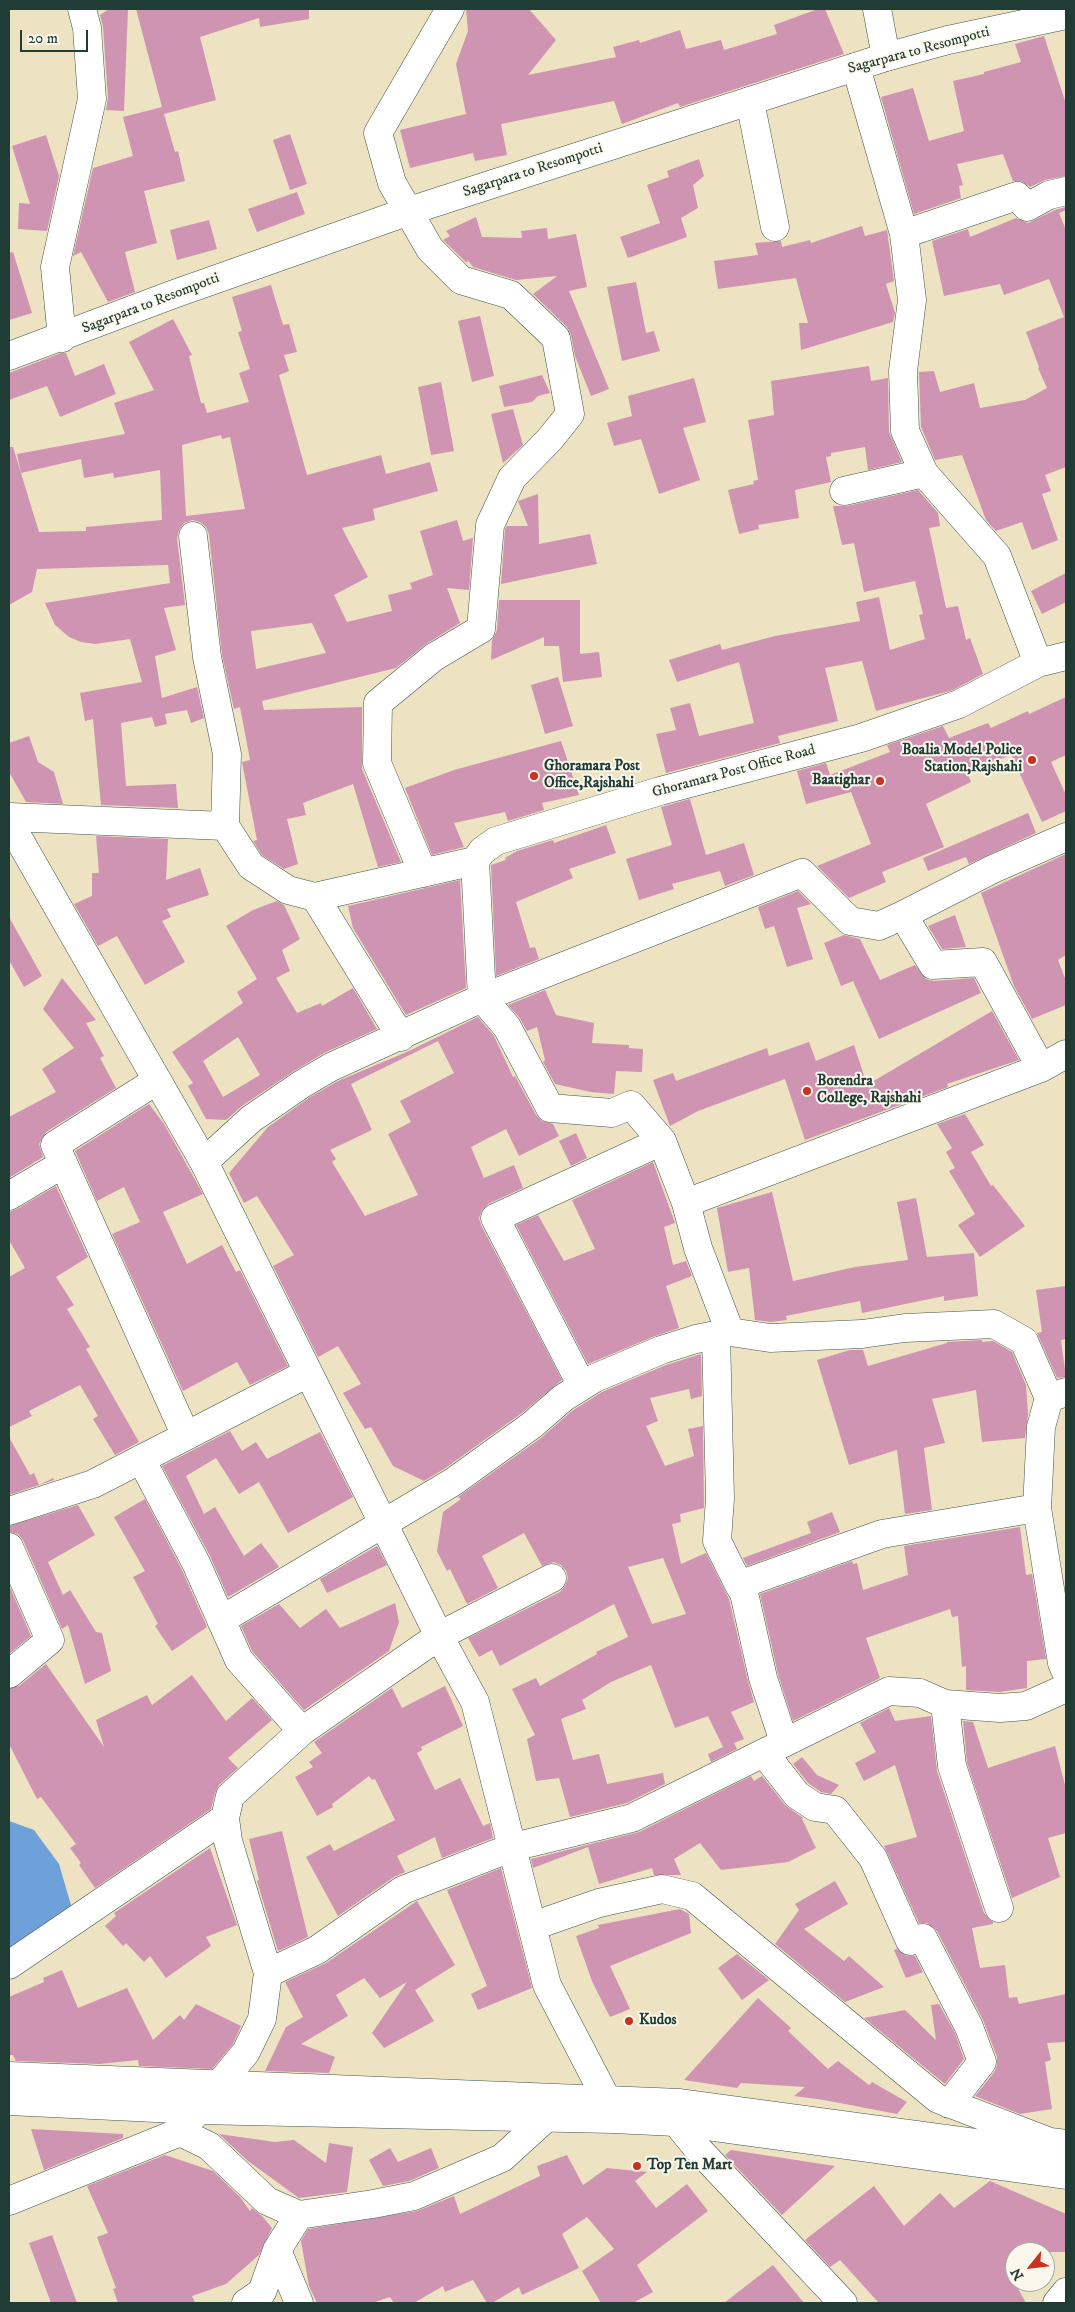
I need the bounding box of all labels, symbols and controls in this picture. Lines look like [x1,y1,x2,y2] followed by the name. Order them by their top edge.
[22,20,90,52] scale bar
[846,23,992,79] street label: Sagarpara to Resompotti
[28,29,58,48] text: 20 m
[461,140,605,202] street label: Sagarpara to Resompotti
[80,269,222,339] street label: Sagarpara to Resompotti
[650,742,818,802] street label: Ghoramara Post Office Road
[902,742,1022,777] place label: Boalia Model Police Station,Rajshahi
[1026,754,1038,766] marker: Boalia Model Police Station,Rajshahi
[544,758,640,793] place label: Ghoramara Post Office,Rajshahi
[528,770,540,782] marker: Ghoramara Post Office,Rajshahi
[812,772,870,790] place label: Baatighar
[874,775,886,787] marker: Baatighar
[817,1073,921,1108] place label: Borendra College, Rajshahi
[801,1085,813,1097] marker: Borendra College, Rajshahi
[639,2012,676,2030] place label: Kudos
[623,2015,635,2027] marker: Kudos
[647,2157,732,2175] place label: Top Ten Mart
[631,2160,643,2172] marker: Top Ten Mart
[1005,2242,1055,2292] north arrow
[1007,2264,1028,2283] text: N

